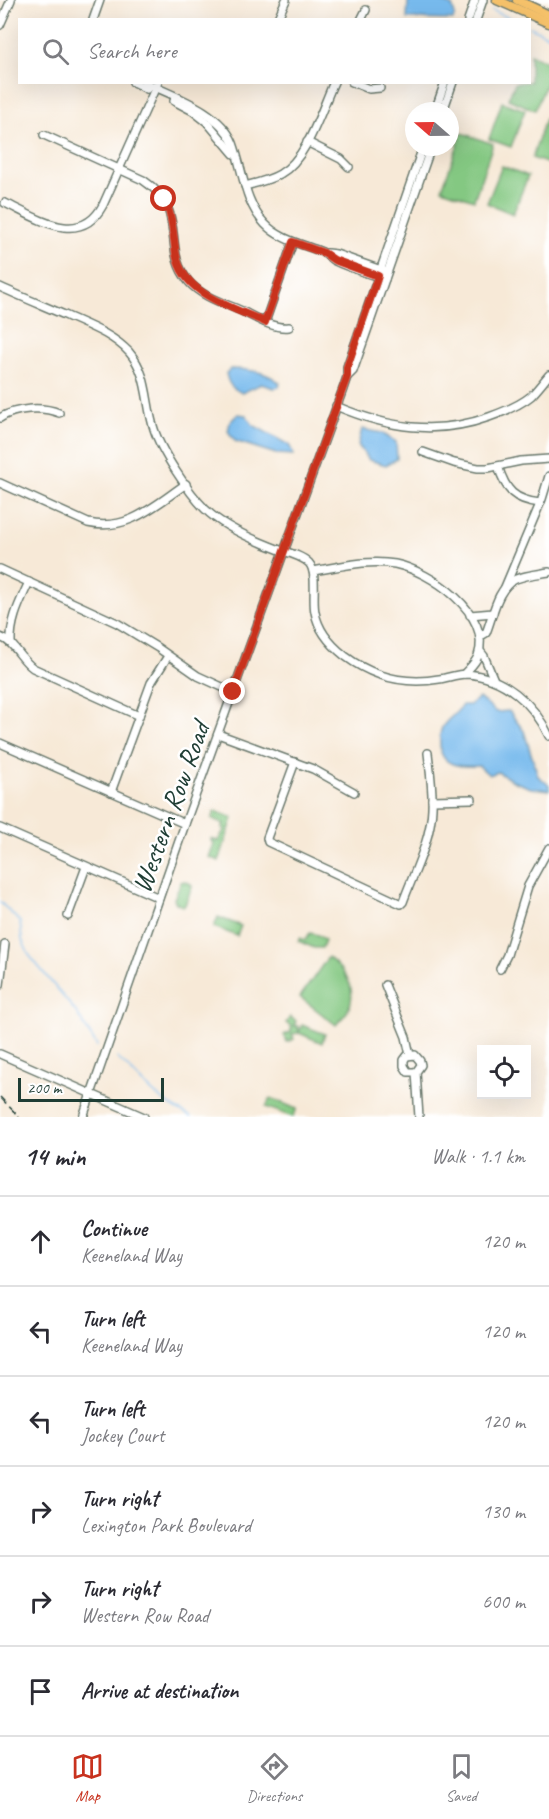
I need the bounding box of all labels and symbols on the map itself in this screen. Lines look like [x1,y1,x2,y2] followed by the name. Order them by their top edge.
[405,102,459,156] north arrow
[150,185,176,211] route start
[219,678,245,704] route end
[123,713,219,897] street label: Western Row Road
[18,1075,164,1102] scale bar

